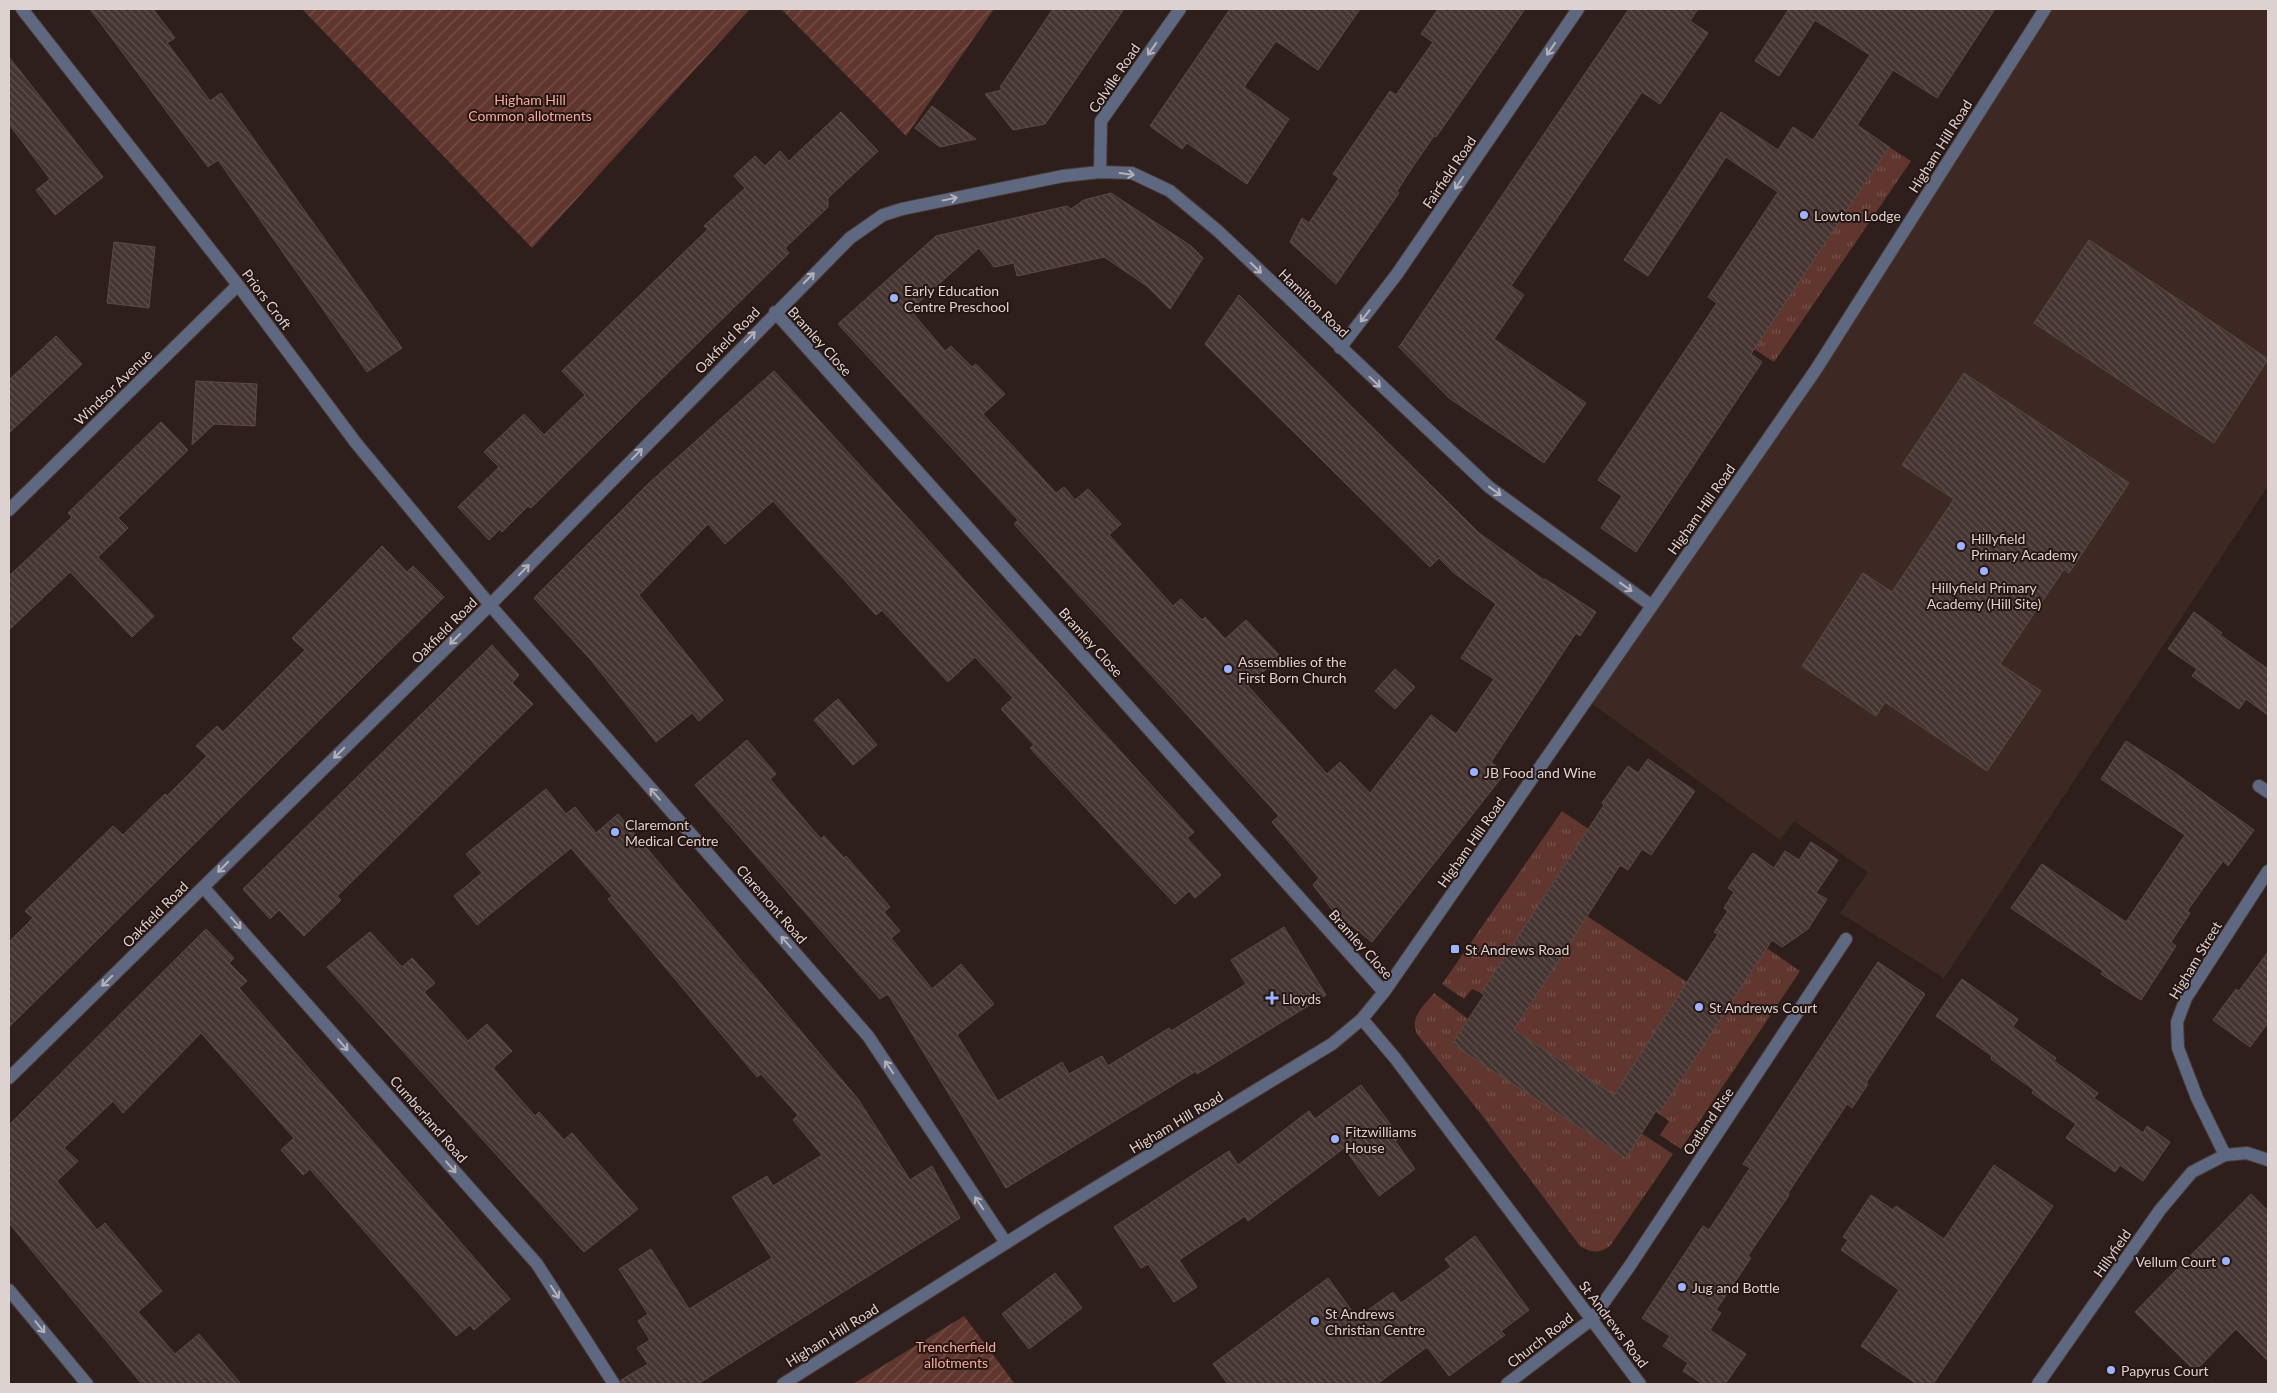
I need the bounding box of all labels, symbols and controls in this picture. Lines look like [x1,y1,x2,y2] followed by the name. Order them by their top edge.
[1085,40,1143,116] street label: Colville Road
[1147,41,1157,55] one-way arrow
[1546,42,1556,56] one-way arrow
[468,91,592,124] park label: Higham Hill Common allotments
[1905,96,1975,196] street label: Higham Hill Road
[1419,133,1479,211] street label: Fairfield Road
[1119,169,1135,179] one-way arrow
[1454,176,1464,190] one-way arrow
[941,194,957,203] one-way arrow
[1814,207,1901,224] place label: Lowton Lodge
[1798,209,1810,221] marker: Lowton Lodge
[1250,262,1263,274] one-way arrow
[1275,265,1353,341] street label: Hamilton Road
[239,266,295,333] street label: Priors Croft
[803,272,815,284] one-way arrow
[904,282,1009,315] place label: Early Education Centre Preschool
[888,292,900,304] marker: Early Education Centre Preschool
[691,303,763,377] street label: Oakfield Road
[784,303,856,379] street label: Bramley Close
[1359,309,1370,322] one-way arrow
[744,332,756,344] one-way arrow
[71,346,155,428] street label: Windsor Avenue
[1369,376,1382,387] one-way arrow
[631,448,643,460] one-way arrow
[1664,461,1738,557] street label: Higham Hill Road
[1488,486,1501,497] one-way arrow
[1971,530,2079,563] place label: Hillyfield Primary Academy
[1955,540,1967,552] marker: Hillyfield Primary Academy
[518,564,530,577] one-way arrow
[1978,565,1990,577] marker: Hillyfield Primary Academy (Hill Site)
[1927,579,2042,612] place label: Hillyfield Primary Academy (Hill Site)
[1619,582,1633,592] one-way arrow
[407,593,481,667] street label: Oakfield Road
[1055,604,1127,680] street label: Bramley Close
[449,633,461,646] one-way arrow
[1238,653,1347,686] place label: Assemblies of the First Born Church
[1222,663,1234,675] marker: Assemblies of the First Born Church
[333,747,345,760] one-way arrow
[1484,764,1596,781] place label: JB Food and Wine
[1468,766,1480,778] marker: JB Food and Wine
[650,787,661,800] one-way arrow
[1434,794,1508,890] street label: Higham Hill Road
[625,816,718,849] place label: Claremont Medical Centre
[609,826,621,838] marker: Claremont Medical Centre
[217,861,230,873] one-way arrow
[733,861,811,947] street label: Claremont Road
[118,877,192,951] street label: Oakfield Road
[1325,906,1397,982] street label: Bramley Close
[230,917,242,930] one-way arrow
[2165,918,2225,1002] street label: Higham Street
[781,936,792,949] one-way arrow
[1465,941,1569,958] place label: St Andrews Road
[1449,943,1461,955] marker: St Andrews Road
[101,975,114,987] one-way arrow
[1282,990,1321,1007] place label: Lloyds
[1266,992,1278,1004] marker: Lloyds
[1709,999,1817,1016] place label: St Andrews Court
[1693,1001,1705,1013] marker: St Andrews Court
[338,1039,349,1052] one-way arrow
[884,1060,894,1074] one-way arrow
[387,1072,471,1166] street label: Cumberland Road
[1679,1084,1737,1158] street label: Oatland Rise
[1126,1087,1226,1157] street label: Higham Hill Road
[1345,1123,1416,1156] place label: Fitzwilliams House
[1329,1133,1341,1145] marker: Fitzwilliams House
[445,1160,456,1173] one-way arrow
[974,1196,984,1210] one-way arrow
[2089,1226,2135,1280] street label: Hillyfield
[2136,1253,2216,1270] place label: Vellum Court
[2220,1255,2232,1267] marker: Vellum Court
[1576,1277,1652,1371] street label: St Andrews Road
[1692,1279,1780,1296] place label: Jug and Bottle
[1676,1281,1688,1293] marker: Jug and Bottle
[550,1284,560,1298] one-way arrow
[782,1300,882,1370] street label: Higham Hill Road
[1325,1305,1425,1338] place label: St Andrews Christian Centre
[1504,1309,1576,1371] street label: Church Road
[1309,1315,1321,1327] marker: St Andrews Christian Centre
[34,1321,45,1334] one-way arrow
[916,1338,996,1371] park label: Trencherfield allotments
[2121,1362,2209,1379] place label: Papyrus Court
[2105,1364,2117,1376] marker: Papyrus Court

